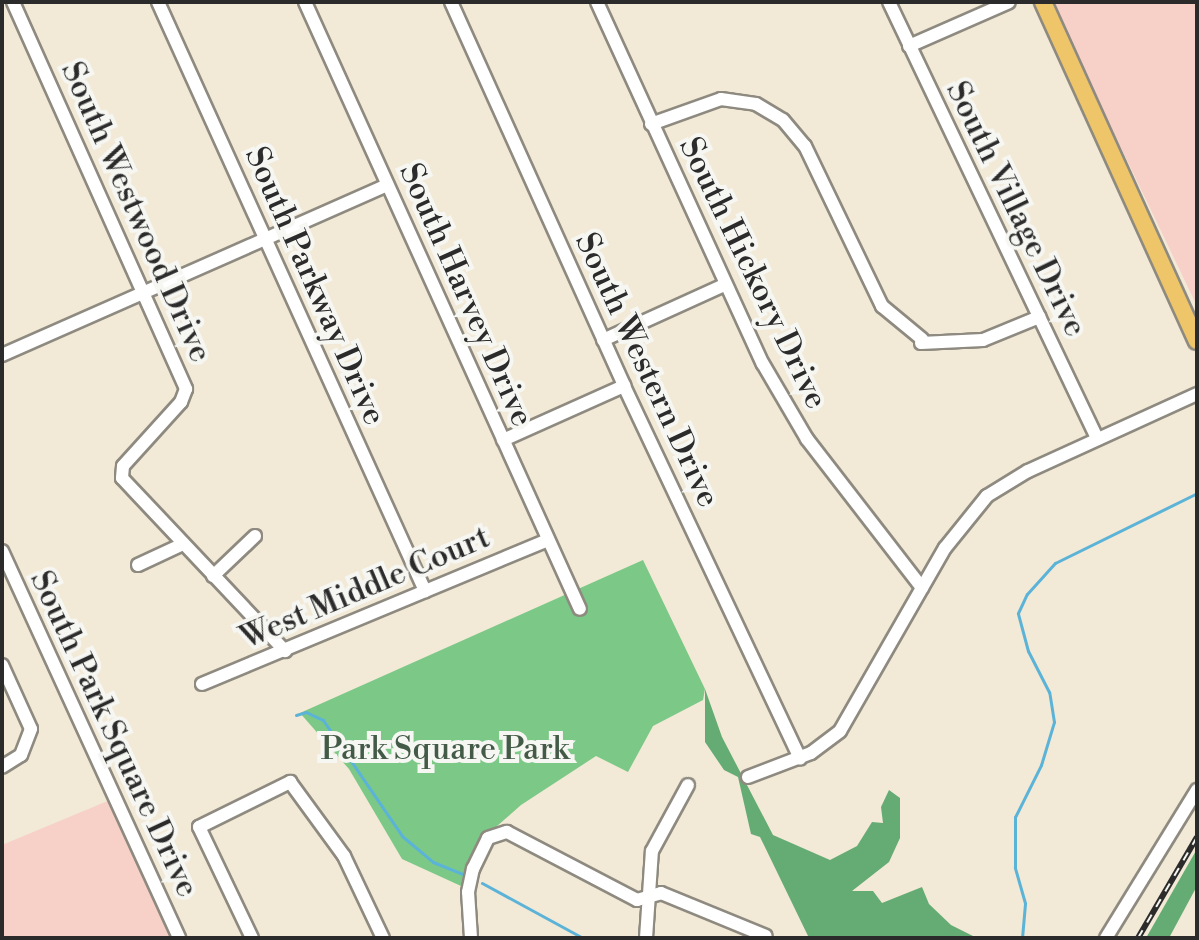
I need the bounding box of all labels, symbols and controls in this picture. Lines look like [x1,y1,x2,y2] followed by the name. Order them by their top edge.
[52,56,220,368] street label: South Westwood Drive
[938,75,1094,343] street label: South Village Drive
[671,131,835,415] street label: South Hickory Drive
[236,141,394,431] street label: South Parkway Drive
[391,157,541,433] street label: South Harvey Drive
[567,227,727,513] street label: South Western Drive
[235,518,495,658] street label: West Middle Court
[21,565,207,903] street label: South Park Square Drive
[321,730,569,768] park label: Park Square Park

